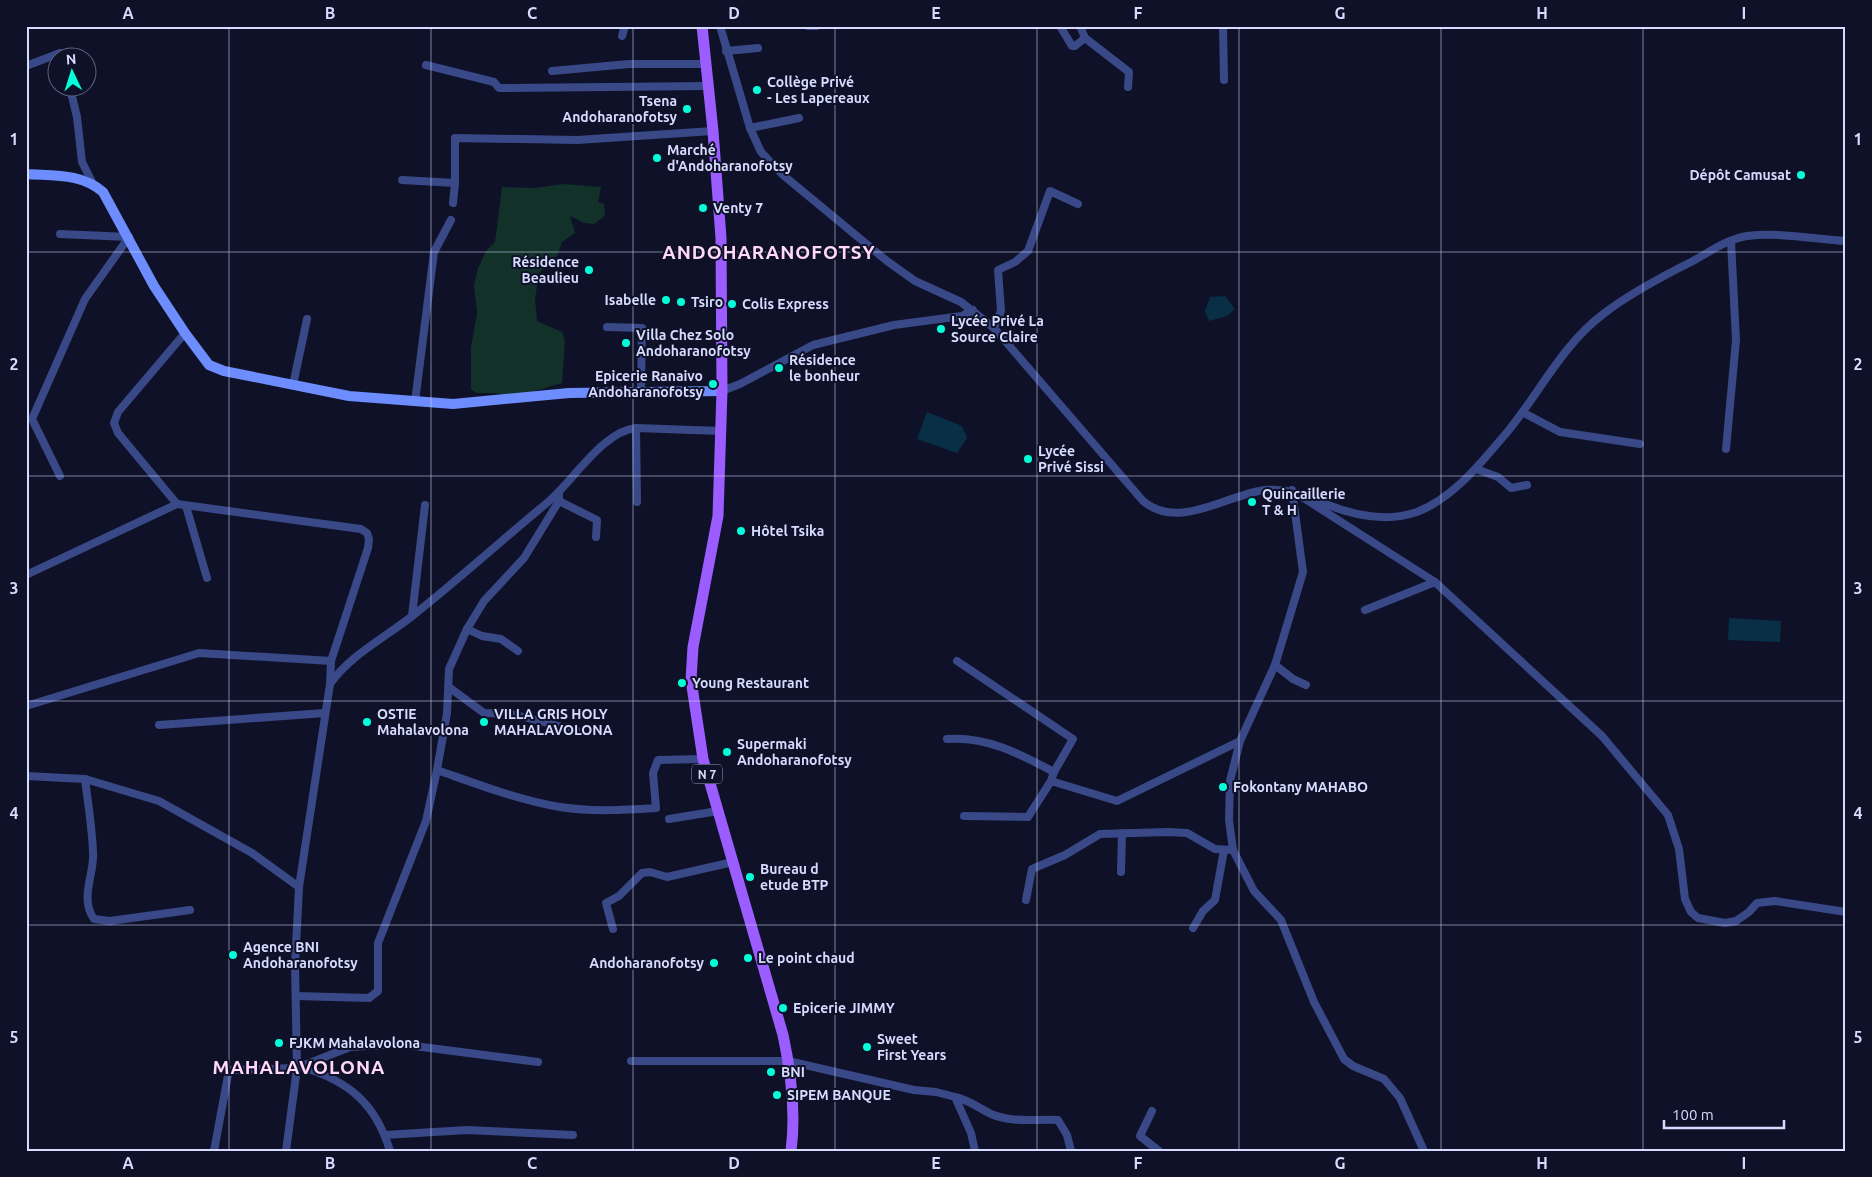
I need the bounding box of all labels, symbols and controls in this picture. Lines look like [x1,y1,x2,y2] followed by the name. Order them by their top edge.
[122,4,134,22] text: A
[325,4,335,22] text: B
[527,4,537,22] text: C
[728,4,740,22] text: D
[931,4,941,22] text: E
[1134,4,1143,22] text: F
[1334,4,1346,22] text: G
[1536,4,1548,22] text: H
[1742,4,1746,22] text: I
[48,48,98,98] north arrow
[65,51,77,67] text: N
[767,74,870,106] place label: Collège Privé - Les Lapereaux
[751,84,763,96] marker: Collège Privé - Les Lapereaux
[562,93,678,125] place label: Tsena Andoharanofotsy
[681,103,693,115] marker: Tsena Andoharanofotsy
[9,130,19,148] text: 1
[1853,130,1863,148] text: 1
[667,142,793,174] place label: Marché d'Andoharanofotsy
[651,152,663,164] marker: Marché d'Andoharanofotsy
[1689,167,1791,183] place label: Dépôt Camusat
[1795,169,1807,181] marker: Dépôt Camusat
[713,200,763,216] place label: Venty 7
[697,202,709,214] marker: Venty 7
[662,241,876,263] district label: ANDOHARANOFOTSY
[512,254,579,286] place label: Résidence Beaulieu
[583,264,595,276] marker: Résidence Beaulieu
[605,292,656,308] place label: Isabelle
[660,294,672,306] marker: Isabelle
[691,294,723,310] place label: Tsiro
[675,296,687,308] marker: Tsiro
[742,296,829,312] place label: Colis Express
[726,298,738,310] marker: Colis Express
[951,313,1044,345] place label: Lycée Privé La Source Claire
[935,323,947,335] marker: Lycée Privé La Source Claire
[636,327,751,359] place label: Villa Chez Solo Andoharanofotsy
[620,337,632,349] marker: Villa Chez Solo Andoharanofotsy
[789,352,860,384] place label: Résidence le bonheur
[9,355,19,373] text: 2
[1853,355,1863,373] text: 2
[773,362,785,374] marker: Résidence le bonheur
[588,368,704,400] place label: Epicerie Ranaivo Andoharanofotsy
[707,378,719,390] marker: Epicerie Ranaivo Andoharanofotsy
[1038,443,1104,475] place label: Lycée Privé Sissi
[1022,453,1034,465] marker: Lycée Privé Sissi
[1262,486,1346,518] place label: Quincaillerie T & H
[1246,496,1258,508] marker: Quincaillerie T & H
[751,523,824,539] place label: Hôtel Tsika
[735,525,747,537] marker: Hôtel Tsika
[9,579,19,597] text: 3
[1853,579,1863,597] text: 3
[692,675,809,691] place label: Young Restaurant
[676,677,688,689] marker: Young Restaurant
[377,706,469,738] place label: OSTIE Mahalavolona
[494,706,613,738] place label: VILLA GRIS HOLY MAHALAVOLONA
[361,716,373,728] marker: OSTIE Mahalavolona
[478,716,490,728] marker: VILLA GRIS HOLY MAHALAVOLONA
[737,736,852,768] place label: Supermaki Andoharanofotsy
[721,746,733,758] marker: Supermaki Andoharanofotsy
[692,764,722,784] road number: N 7
[1233,779,1368,795] place label: Fokontany MAHABO
[1217,781,1229,793] marker: Fokontany MAHABO
[9,804,19,822] text: 4
[1853,804,1863,822] text: 4
[760,861,829,893] place label: Bureau d etude BTP
[744,871,756,883] marker: Bureau d etude BTP
[243,939,358,971] place label: Agence BNI Andoharanofotsy
[227,949,239,961] marker: Agence BNI Andoharanofotsy
[758,950,855,966] place label: Le point chaud
[742,952,754,964] marker: Le point chaud
[589,955,705,971] place label: Andoharanofotsy
[708,957,720,969] marker: Andoharanofotsy
[793,1000,895,1016] place label: Epicerie JIMMY
[777,1002,789,1014] marker: Epicerie JIMMY
[9,1028,19,1046] text: 5
[1853,1028,1863,1046] text: 5
[877,1031,947,1063] place label: Sweet First Years
[289,1035,420,1051] place label: FJKM Mahalavolona
[273,1037,285,1049] marker: FJKM Mahalavolona
[861,1041,873,1053] marker: Sweet First Years
[213,1056,385,1078] district label: MAHALAVOLONA
[781,1064,805,1080] place label: BNI
[765,1066,777,1078] marker: BNI
[787,1087,891,1103] place label: SIPEM BANQUE
[771,1089,783,1101] marker: SIPEM BANQUE
[1664,1097,1784,1129] scale bar
[1672,1106,1714,1123] text: 100 m
[122,1154,134,1172] text: A
[325,1154,335,1172] text: B
[527,1154,537,1172] text: C
[728,1154,740,1172] text: D
[931,1154,941,1172] text: E
[1134,1154,1143,1172] text: F
[1334,1154,1346,1172] text: G
[1536,1154,1548,1172] text: H
[1742,1154,1746,1172] text: I

